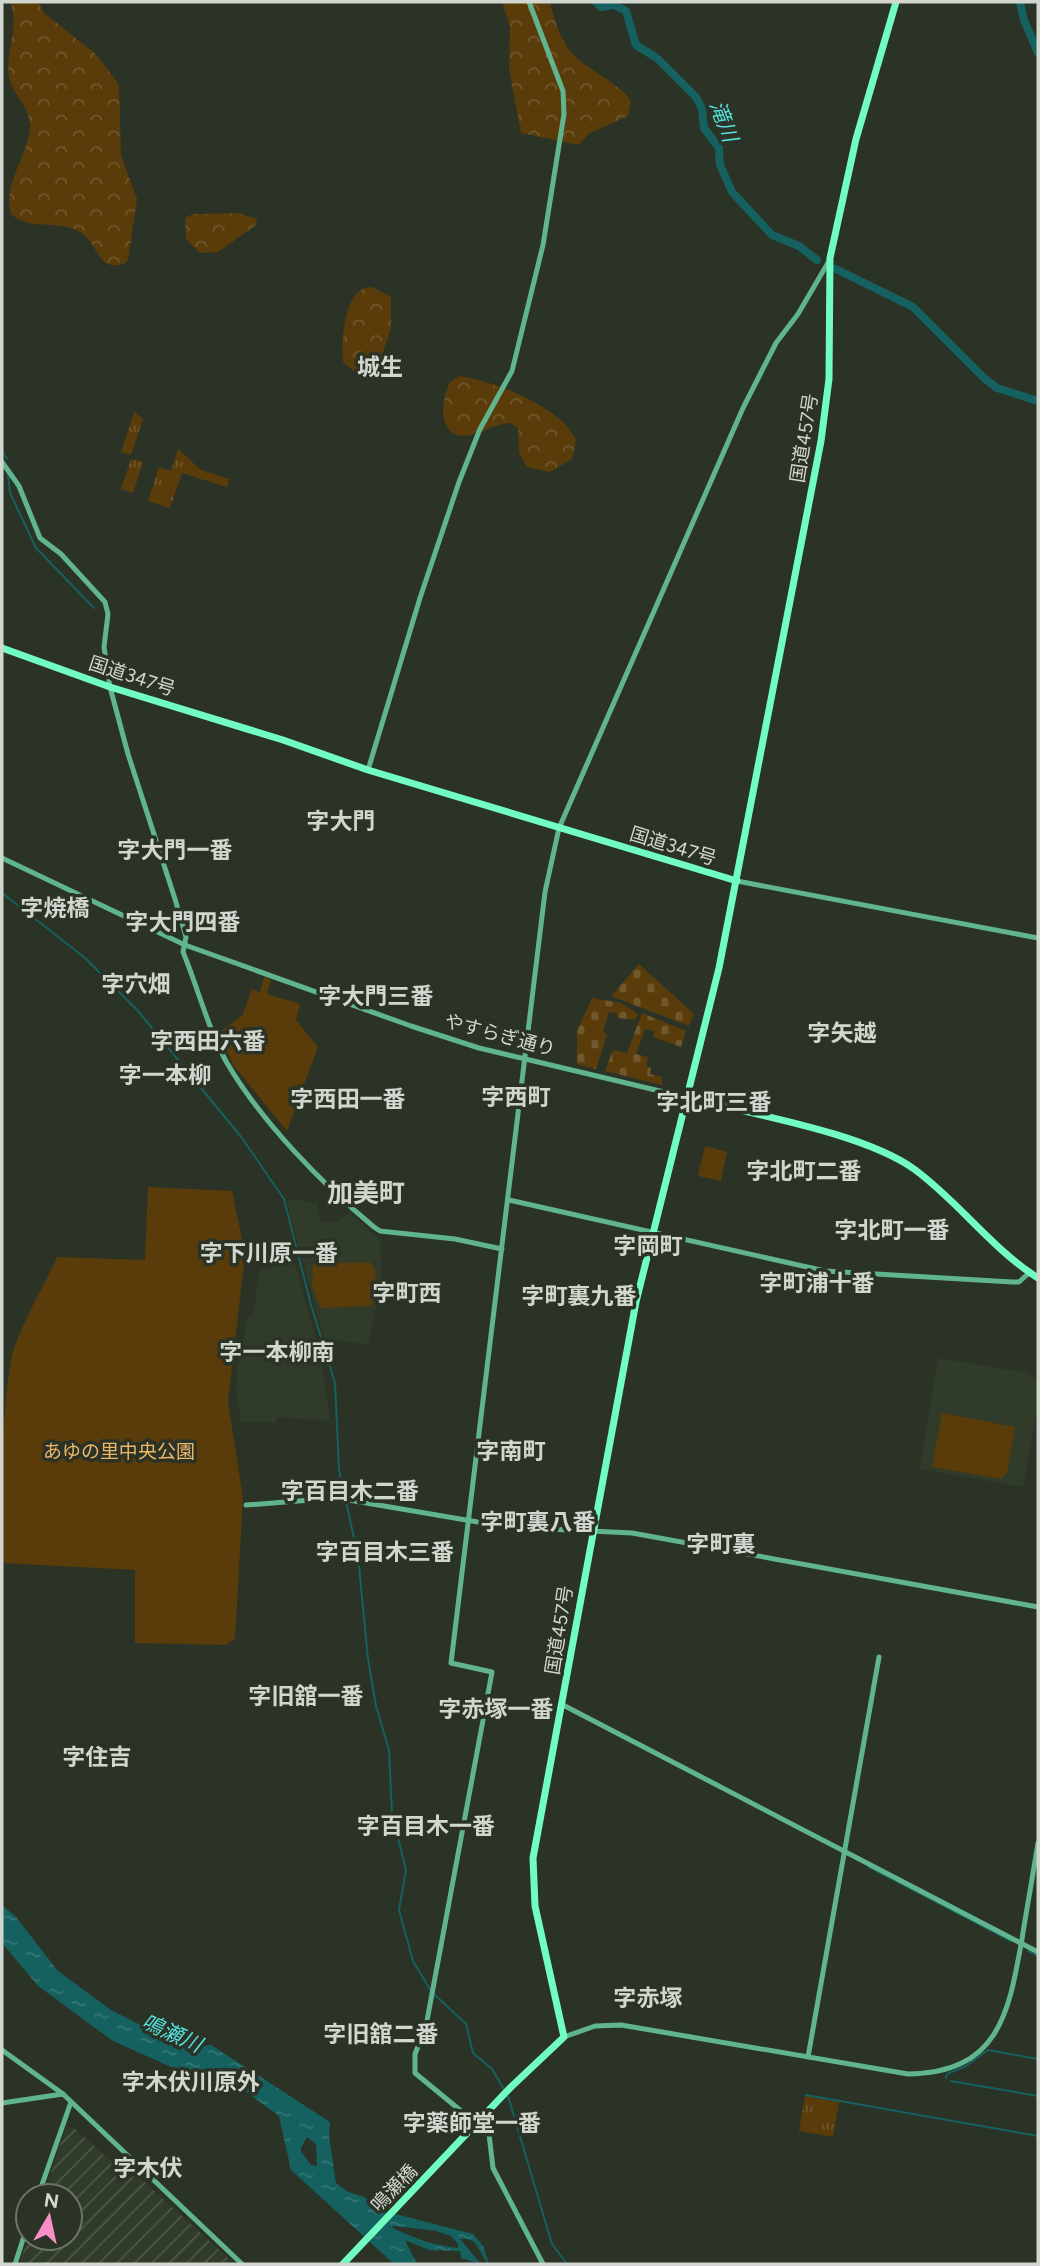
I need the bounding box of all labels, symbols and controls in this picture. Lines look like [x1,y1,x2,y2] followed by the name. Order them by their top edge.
[705,97,744,147] water label: 滝川
[357,353,403,381] district label: 城生
[786,392,822,484] street label: 国道457号
[86,651,178,701] street label: 国道347号
[307,807,376,835] district label: 字大門
[627,822,719,870] street label: 国道347号
[118,836,233,864] district label: 字大門一番
[21,894,90,922] district label: 字焼橋
[126,908,241,936] district label: 字大門四番
[102,970,171,998] district label: 字穴畑
[319,982,434,1010] district label: 字大門三番
[442,1009,558,1061] street label: やすらぎ通り
[808,1019,877,1047] district label: 字矢越
[151,1027,266,1055] district label: 字西田六番
[119,1061,211,1089] district label: 字一本柳
[482,1083,551,1111] district label: 字西町
[291,1085,406,1113] district label: 字西田一番
[657,1088,772,1116] district label: 字北町三番
[747,1157,862,1185] district label: 字北町二番
[327,1177,405,1209] district label: 加美町
[835,1216,950,1244] district label: 字北町一番
[614,1232,683,1260] district label: 字岡町
[200,1239,338,1267] district label: 字下川原一番
[760,1269,875,1297] district label: 字町浦十番
[373,1279,442,1307] district label: 字町西
[522,1282,637,1310] district label: 字町裏九番
[220,1338,335,1366] district label: 字一本柳南
[477,1437,546,1465] district label: 字南町
[43,1440,195,1463] park label: あゆの里中央公園
[281,1477,419,1505] district label: 字百目木二番
[481,1508,596,1536] district label: 字町裏八番
[687,1530,756,1558] district label: 字町裏
[316,1538,454,1566] district label: 字百目木三番
[541,1584,577,1676] street label: 国道457号
[249,1682,364,1710] district label: 字旧舘一番
[439,1695,554,1723] district label: 字赤塚一番
[63,1743,132,1771] district label: 字住吉
[357,1812,495,1840] district label: 字百目木一番
[614,1984,683,2012] district label: 字赤塚
[138,2009,208,2058] water label: 鳴瀬川
[324,2020,439,2048] district label: 字旧舘二番
[122,2068,260,2096] district label: 字木伏川原外
[403,2109,541,2137] district label: 字薬師堂一番
[114,2154,183,2182] district label: 字木伏
[366,2160,422,2216] street label: 鳴瀬橋
[14,2182,84,2252] north arrow
[43,2188,61,2213] text: N

